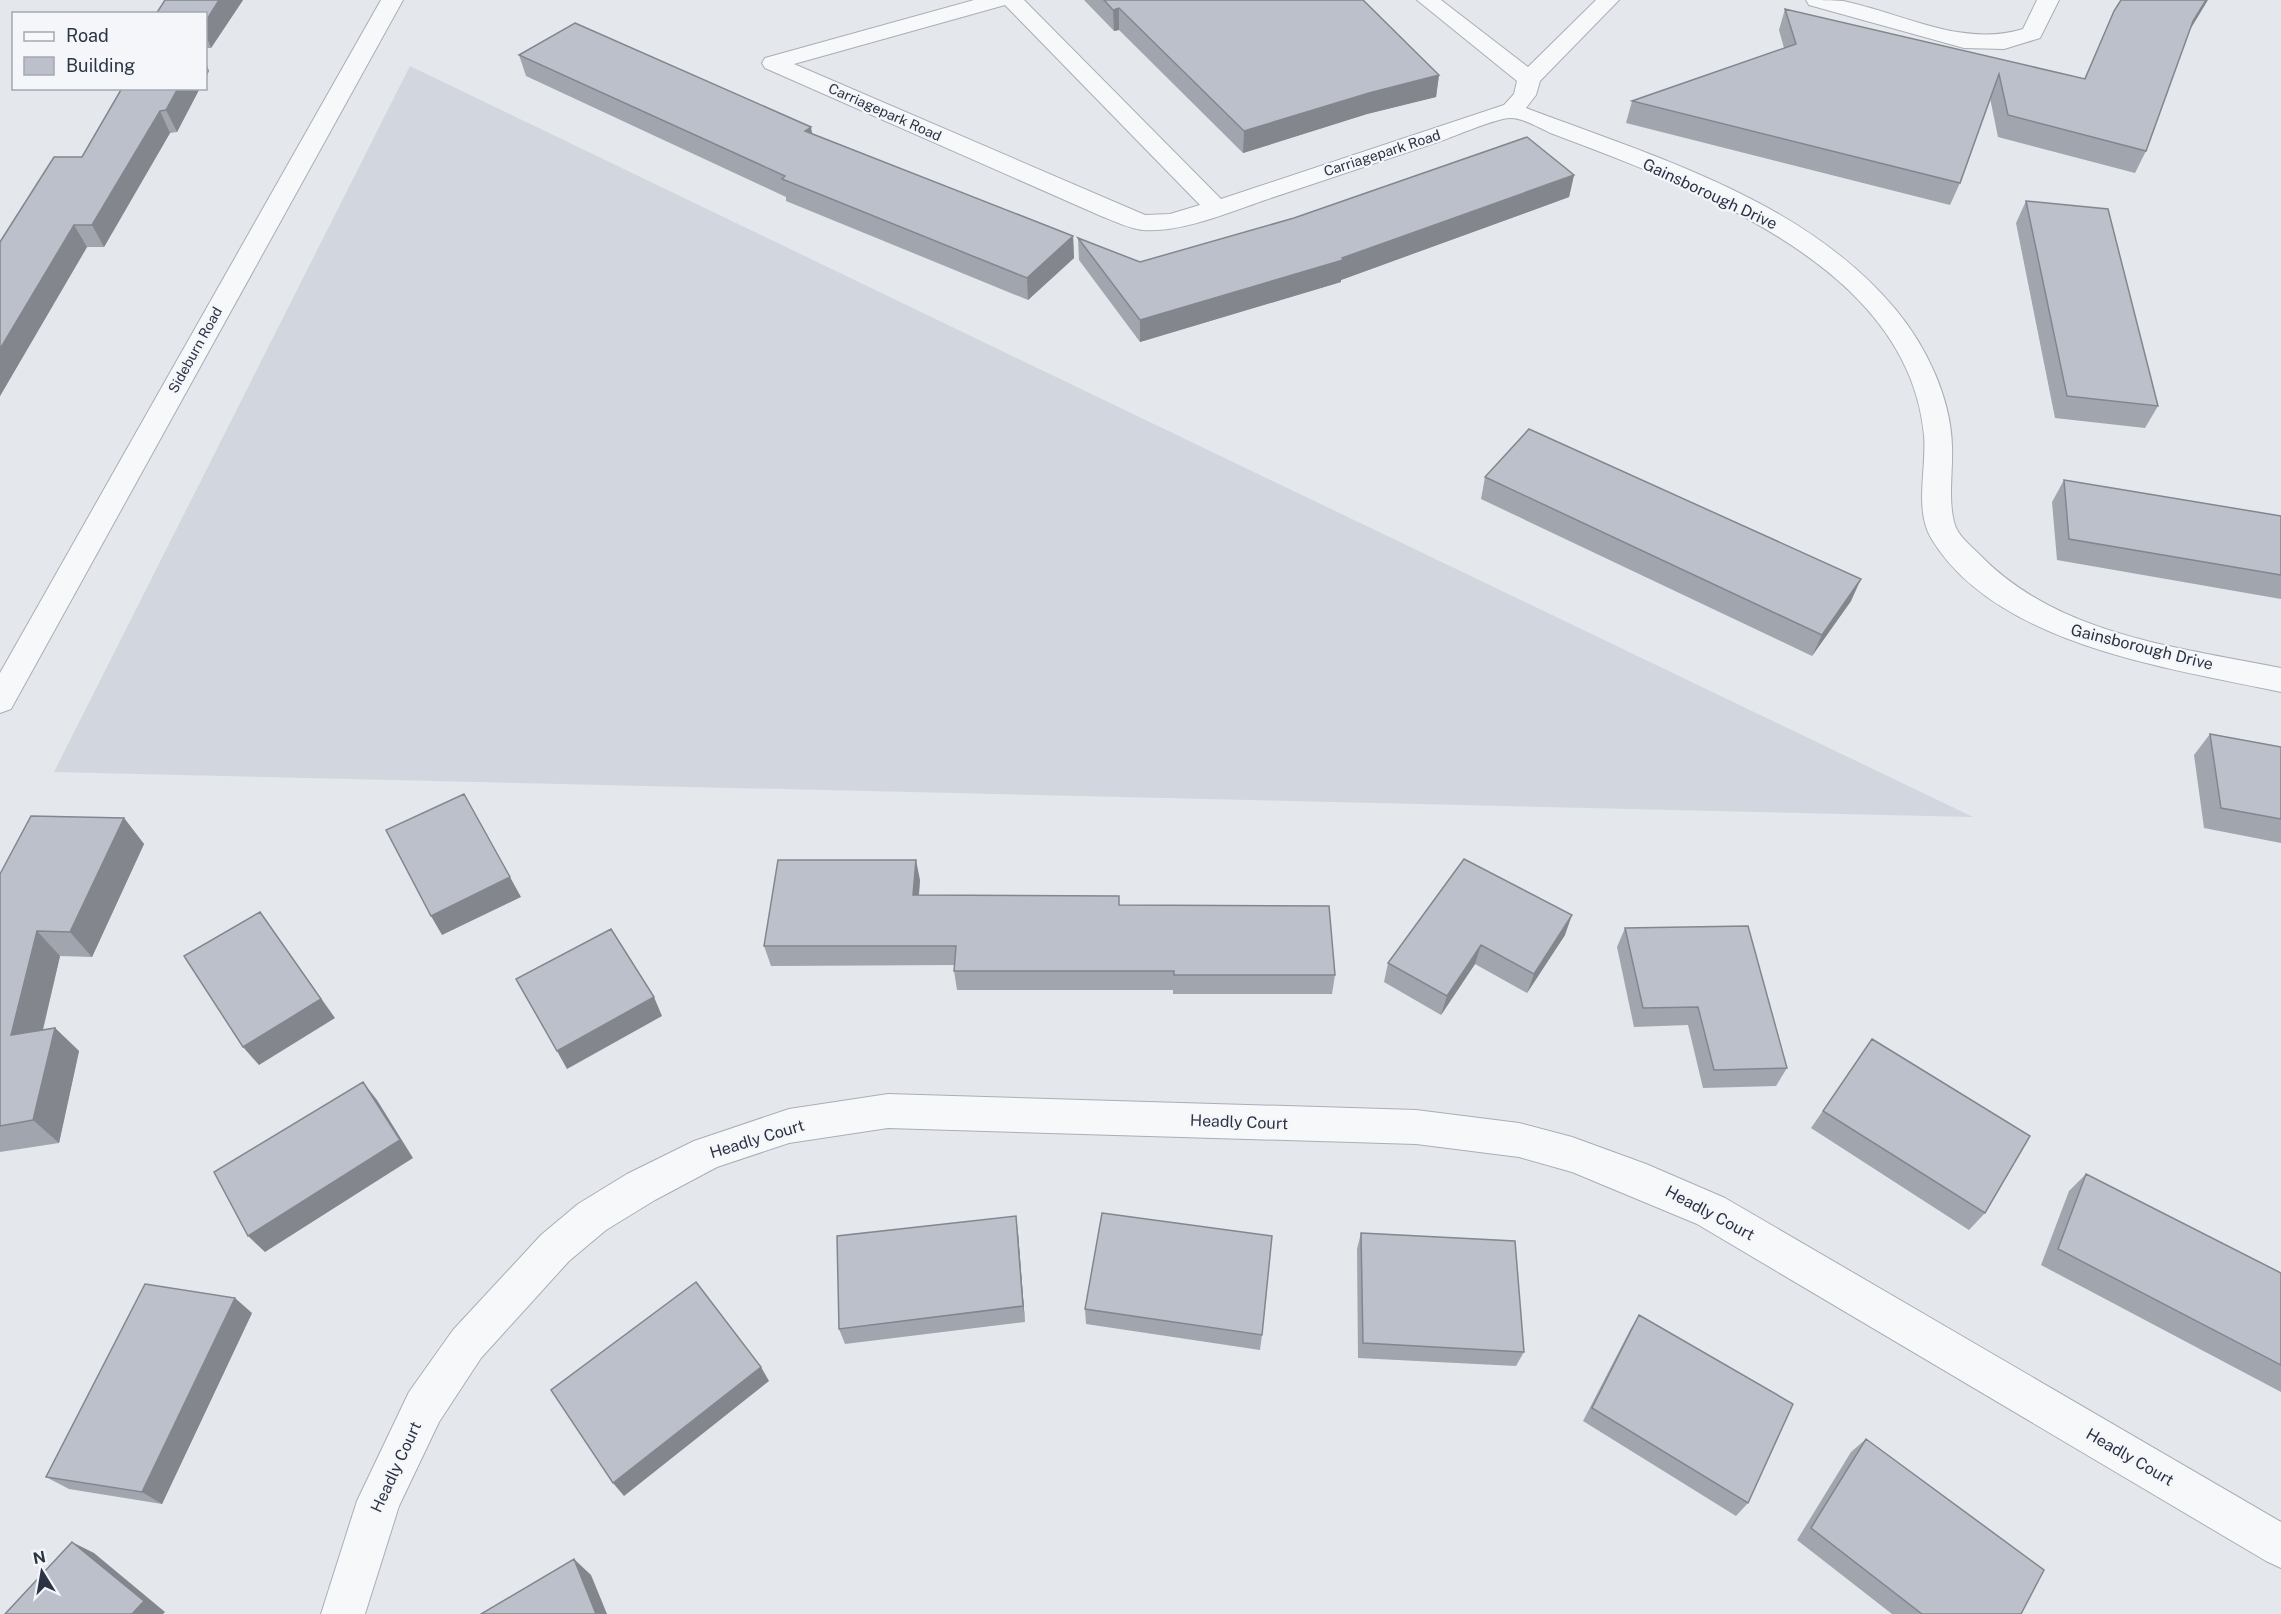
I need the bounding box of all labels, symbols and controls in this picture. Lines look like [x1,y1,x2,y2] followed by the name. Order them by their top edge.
[12,12,207,90] legend
[66,25,109,46] text: Road
[66,55,135,76] text: Building
[826,80,944,144] street label: Carriagepark Road
[1322,127,1442,179] street label: Carriagepark Road
[1640,154,1780,234] street label: Gainsborough Drive
[165,304,225,396] street label: Sideburn Road
[2069,620,2215,674] street label: Gainsborough Drive
[1190,1111,1288,1133] street label: Headly Court
[707,1116,807,1162] street label: Headly Court
[1662,1182,1758,1244] street label: Headly Court
[367,1418,425,1516] street label: Headly Court
[2083,1424,2177,1490] street label: Headly Court
[12,1542,72,1602] north arrow
[31,1547,47,1568] text: N

